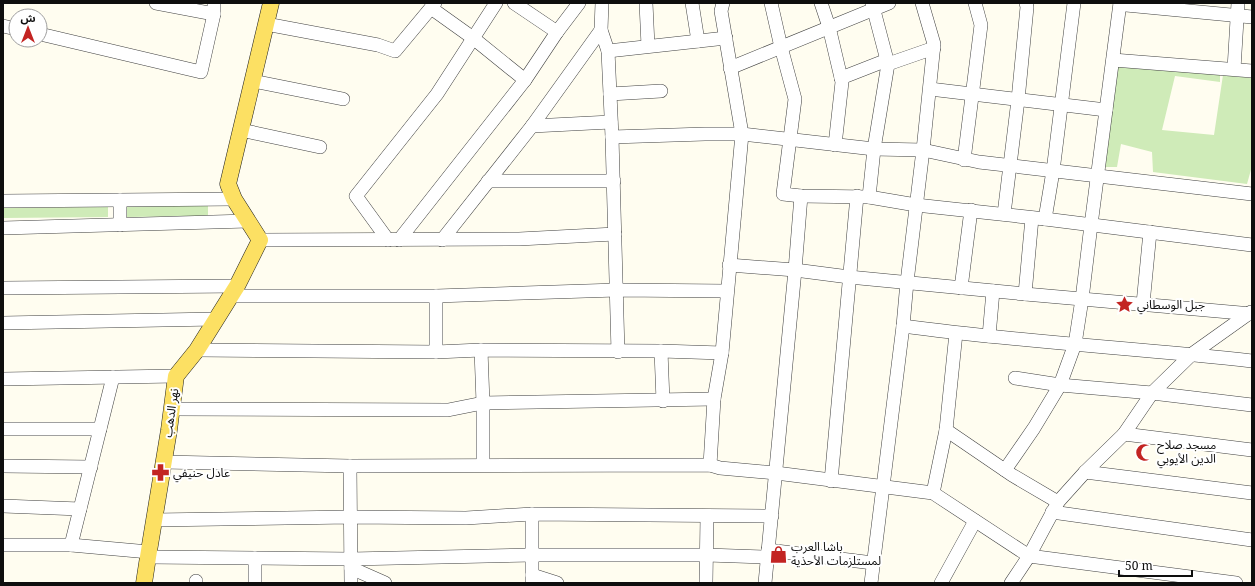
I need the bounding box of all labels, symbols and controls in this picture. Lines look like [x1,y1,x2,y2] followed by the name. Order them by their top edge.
[8,8,48,48] north arrow
[20,10,36,25] text: ش
[1114,295,1134,315] place icon: جبل الوسطاني
[1137,296,1205,315] place label: جبل الوسطاني
[159,387,182,439] street label: نهر الدهب
[1157,436,1216,469] place label: مسجد صلاح الدين الأيوبي
[1134,442,1154,462] mosque icon: مسجد صلاح الدين الأيوبي
[150,463,170,483] pharmacy icon: عادل حنيفي
[173,464,230,483] place label: عادل حنيفي
[791,538,881,569] place label: باشا العرب لمستلزمات الأحذية
[768,544,788,564] shop icon: باشا العرب لمستلزمات الأحذية
[1119,552,1192,578] scale bar
[1125,557,1153,574] text: 50 m

